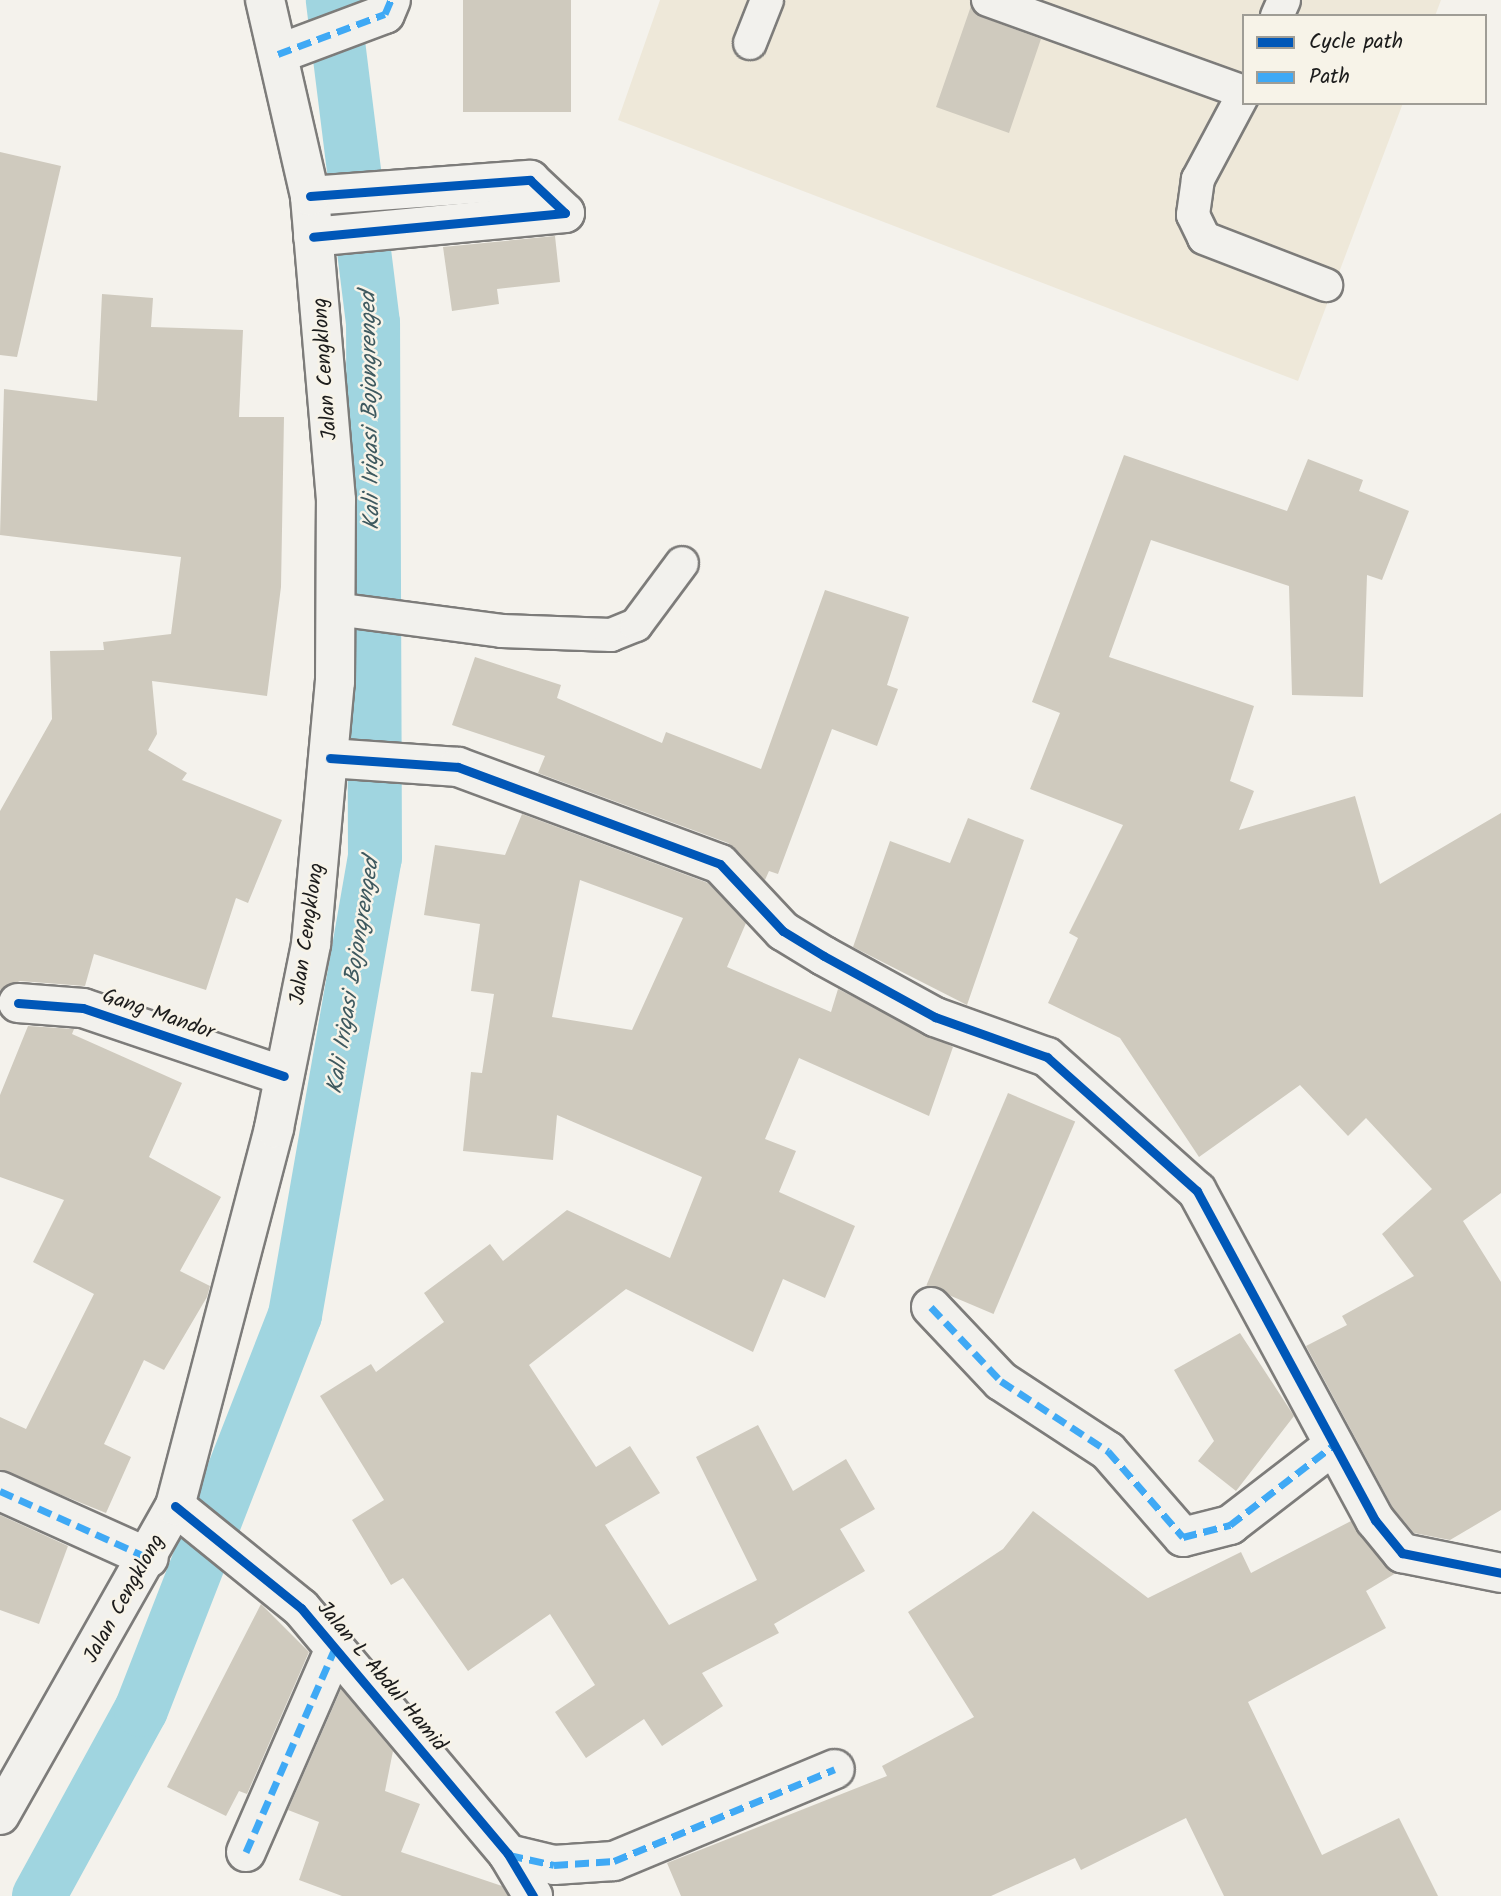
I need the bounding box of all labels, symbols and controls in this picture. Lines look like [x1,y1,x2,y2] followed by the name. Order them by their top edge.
[1242,14,1487,105] legend
[1309,26,1403,59] text: Cycle path
[1309,61,1350,94] text: Path
[355,291,387,531] water label: Kali Irigasi Bojongrenged
[308,297,344,441] street label: Jalan Cengklong
[322,856,386,1096] water label: Kali Irigasi Bojongrenged
[286,861,330,1007] street label: Jalan Cengklong
[99,984,217,1046] street label: Gang Mandor
[79,1530,171,1668] street label: Jalan Cengklong
[311,1597,451,1757] street label: Jalan L Abdul Hamid

